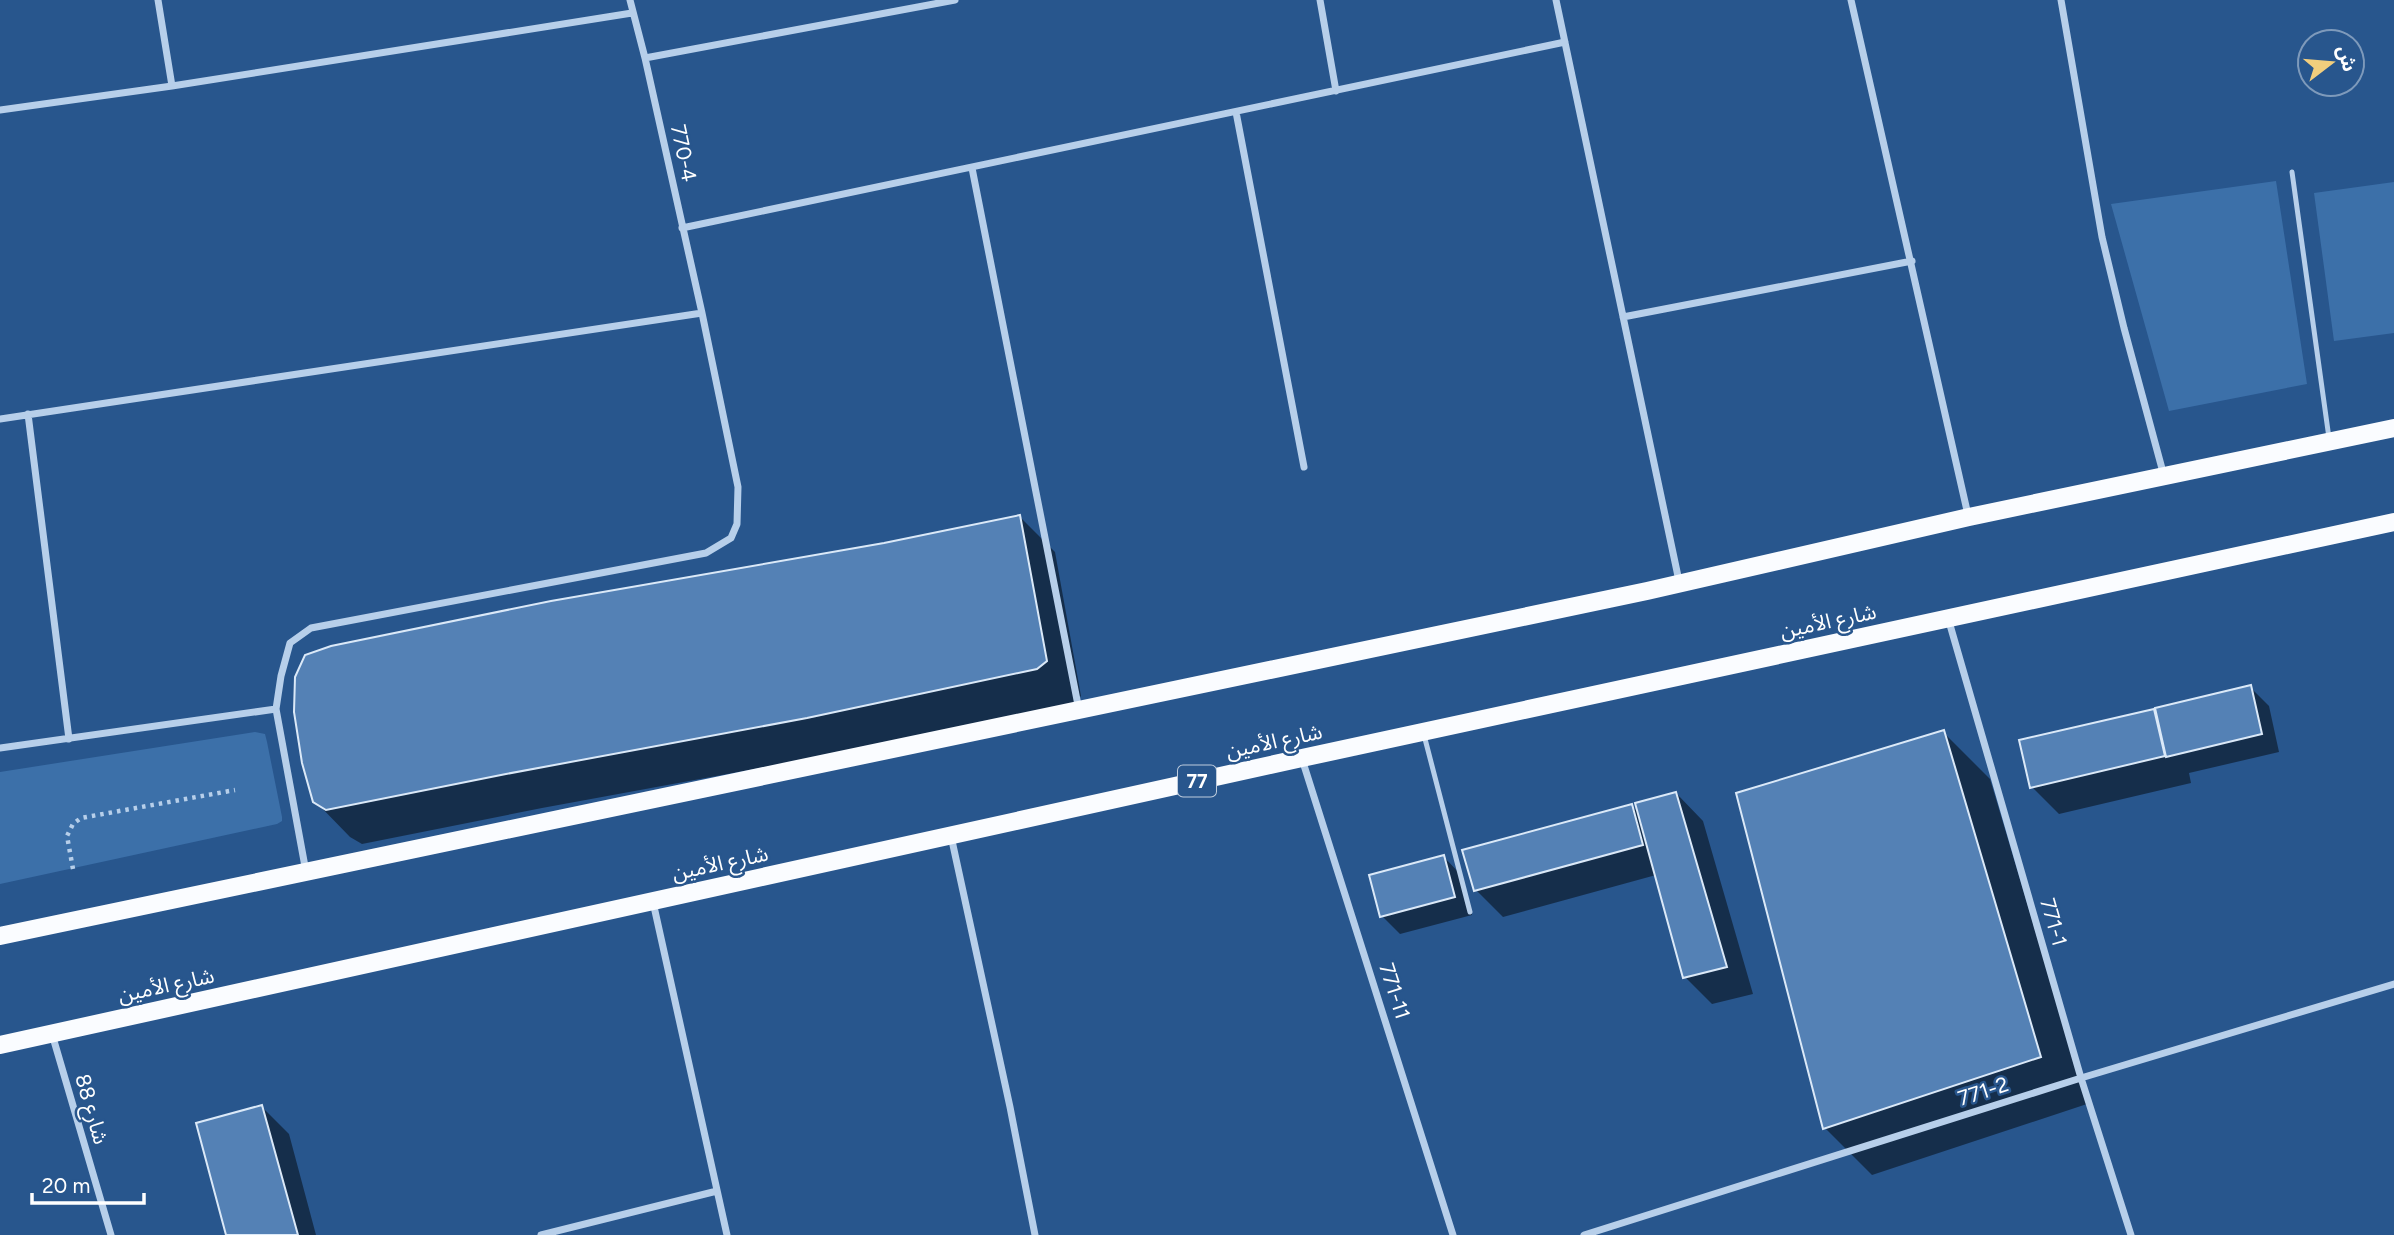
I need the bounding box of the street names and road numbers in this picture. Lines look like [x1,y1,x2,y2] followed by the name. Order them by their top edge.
[666,122,702,184] street label: 770-4
[1778,599,1879,646] street label: شارع الأمين
[1224,719,1325,766] street label: شارع الأمين
[1178,766,1216,796] road number: 77
[670,841,771,888] street label: شارع الأمين
[2035,895,2073,949] street label: 771-1
[1374,960,1416,1022] street label: 771-11
[116,963,217,1010] street label: شارع الأمين
[67,1071,114,1148] street label: شارع 88
[1955,1071,2011,1111] street label: 771-2

